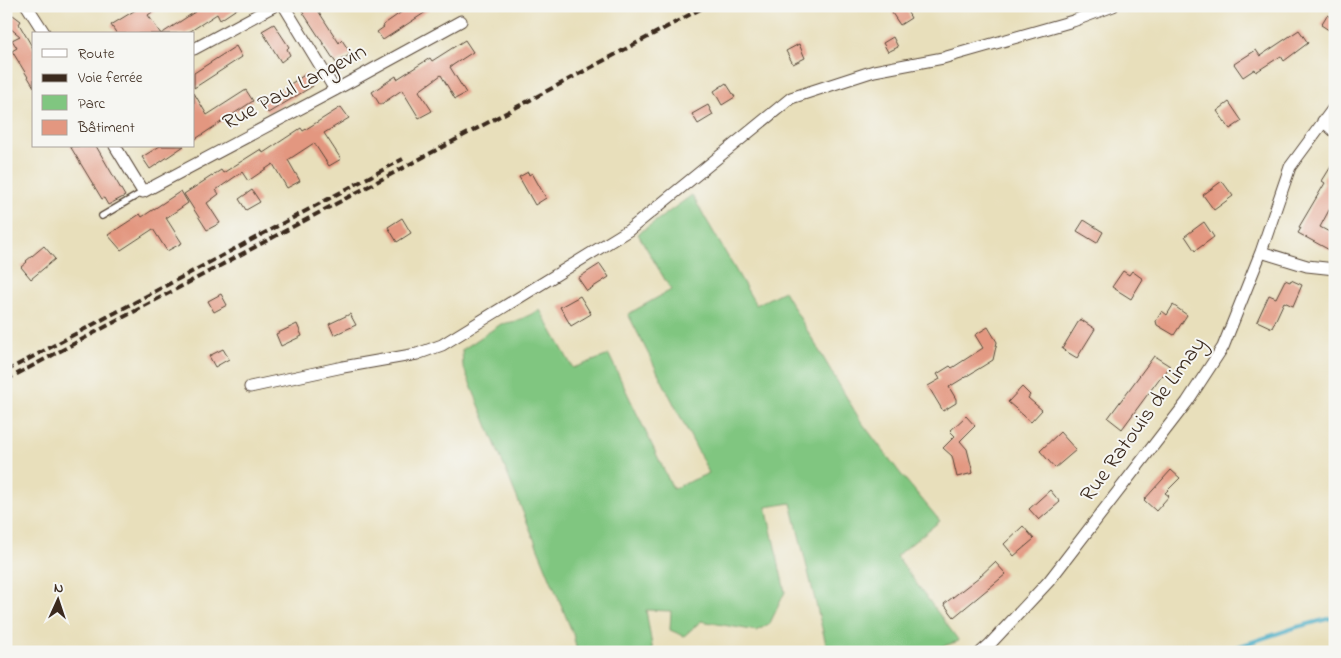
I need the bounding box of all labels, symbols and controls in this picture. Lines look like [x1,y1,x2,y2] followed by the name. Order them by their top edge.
[32,32,195,148] legend
[217,37,373,140] street label: Rue Paul Langevin
[78,43,115,65] text: Route
[77,67,143,89] text: Voie ferrée
[78,93,106,115] text: Parc
[77,117,135,139] text: Bâtiment
[1073,331,1216,510] street label: Rue Ratouis de Limay
[32,576,82,626] north arrow
[53,578,64,599] text: N

